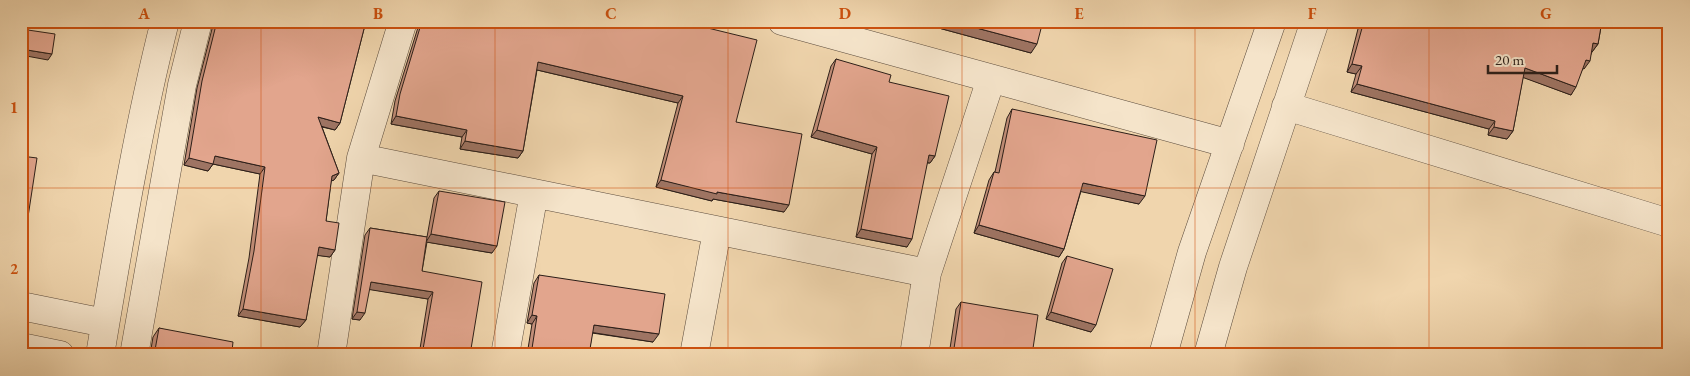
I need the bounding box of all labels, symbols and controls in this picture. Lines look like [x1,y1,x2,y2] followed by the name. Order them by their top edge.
[137,3,150,24] text: A
[373,3,383,24] text: B
[605,3,617,24] text: C
[839,3,851,24] text: D
[1074,3,1084,24] text: E
[1308,3,1317,24] text: F
[1540,3,1552,24] text: G
[1488,42,1556,74] scale bar
[1495,50,1524,69] text: 20 m
[10,97,18,118] text: 1
[10,258,19,279] text: 2

